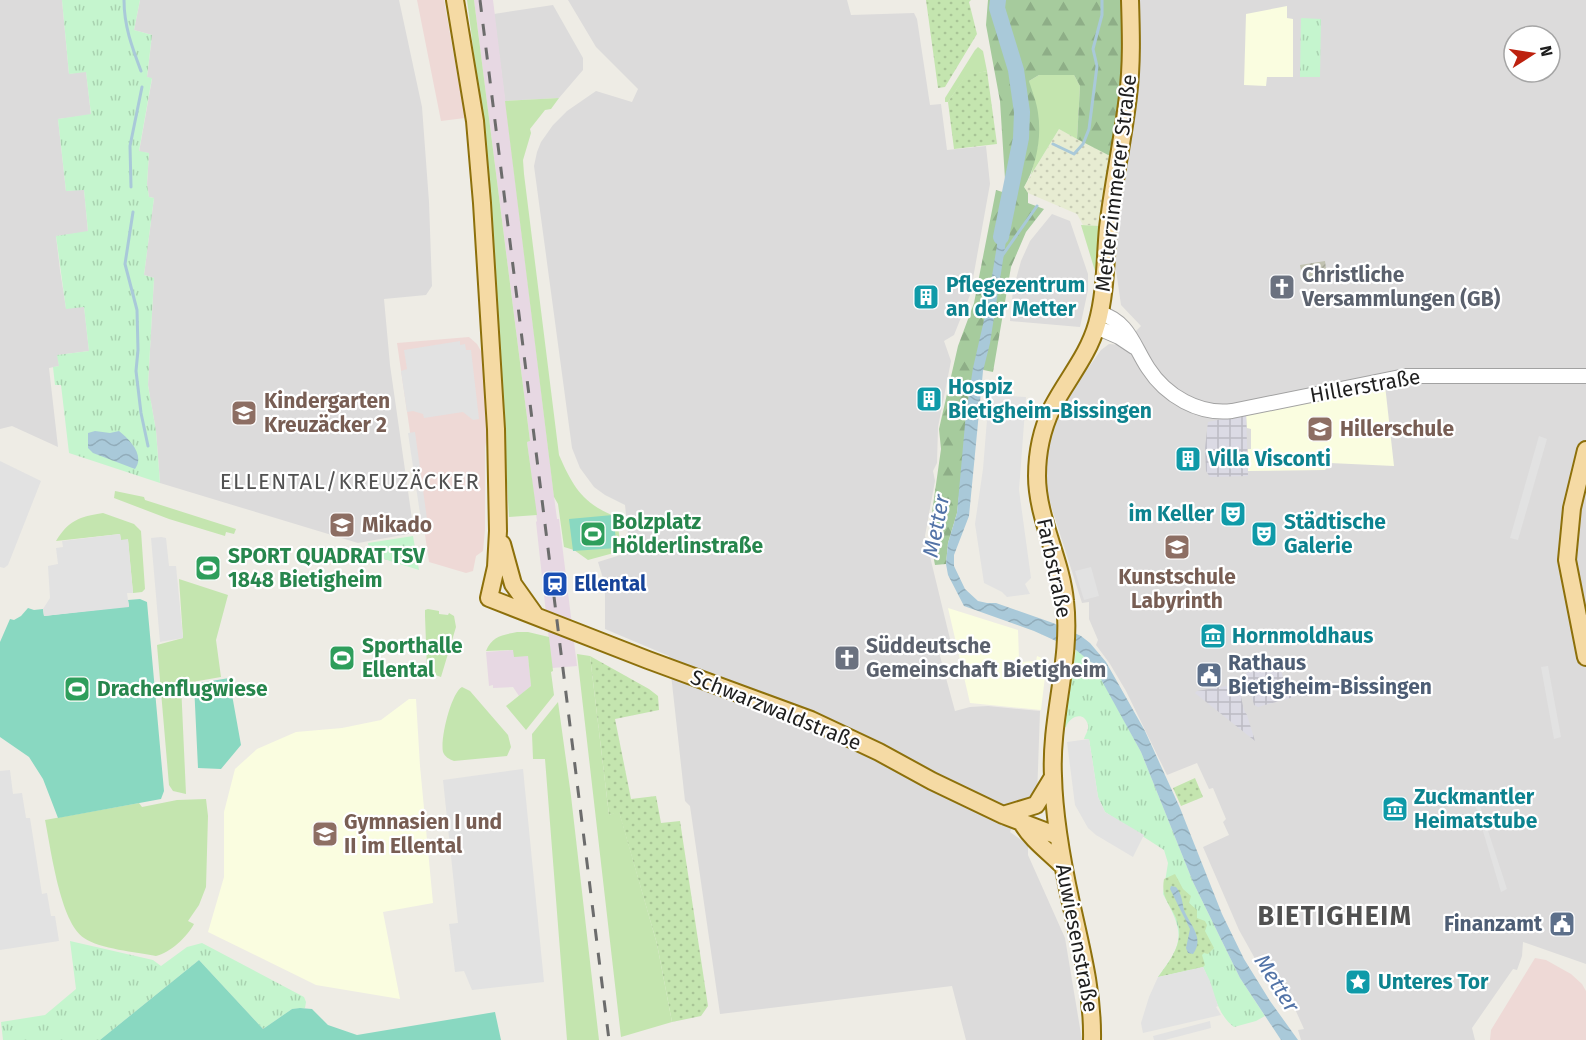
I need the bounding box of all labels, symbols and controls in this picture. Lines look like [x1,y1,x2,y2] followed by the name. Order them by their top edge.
[1502,24,1562,84] north arrow
[1536,44,1557,58] text: N
[1090,73,1142,293] street label: Metterzimmerer Straße
[1301,262,1501,312] place label: Christliche Versammlungen (GB)
[946,272,1085,322] place label: Pflegezentrum an der Metter
[1267,272,1297,302] church icon: Christliche Versammlungen (GB)
[911,282,941,312] building icon: Pflegezentrum an der Metter
[1308,363,1422,409] street label: Hillerstraße
[948,374,1152,424] place label: Hospiz Bietigheim-Bissingen
[914,384,944,414] building icon: Hospiz Bietigheim-Bissingen
[264,388,390,438] place label: Kindergarten Kreuzäcker 2
[229,398,259,428] school or university icon: Kindergarten Kreuzäcker 2
[1305,414,1335,444] school or university icon: Hillerschule
[1340,416,1455,442] place label: Hillerschule
[1173,444,1203,474] building icon: Villa Visconti
[1207,446,1331,472] place label: Villa Visconti
[220,468,480,495] district label: ELLENTAL/KREUZÄCKER
[917,492,955,560] water label: Metter
[1218,499,1248,529] theatre icon: im Keller
[1128,501,1215,527] place label: im Keller
[612,509,763,559] place label: Bolzplatz Hölderlinstraße
[1284,509,1386,559] place label: Städtische Galerie
[327,510,357,540] school or university icon: Mikado
[362,512,432,538] place label: Mikado
[1031,516,1077,620] street label: Farbstraße
[578,519,608,549] sports icon: Bolzplatz Hölderlinstraße
[1249,519,1279,549] theatre icon: Städtische Galerie
[1162,532,1192,562] school or university icon: Kunstschule Labyrinth
[228,543,426,593] place label: SPORT QUADRAT TSV 1848 Bietigheim
[193,553,223,583] sports icon: SPORT QUADRAT TSV 1848 Bietigheim
[1118,564,1236,614] place label: Kunstschule Labyrinth
[540,569,570,599] station icon: Ellental
[574,571,647,597] place label: Ellental
[1198,621,1228,651] museum icon: Hornmoldhaus
[1232,623,1373,649] place label: Hornmoldhaus
[362,633,463,683] place label: Sporthalle Ellental
[866,633,1106,683] place label: Süddeutsche Gemeinschaft Bietigheim
[327,643,357,673] sports icon: Sporthalle Ellental
[832,643,862,673] church icon: Süddeutsche Gemeinschaft Bietigheim
[1228,650,1432,700] place label: Rathaus Bietigheim-Bissingen
[1194,660,1224,690] public building icon: Rathaus Bietigheim-Bissingen
[687,664,865,756] street label: Schwarzwaldstraße
[62,674,92,704] sports icon: Drachenflugwiese
[97,676,268,702] place label: Drachenflugwiese
[1414,784,1538,834] place label: Zuckmantler Heimatstube
[1380,794,1410,824] museum icon: Zuckmantler Heimatstube
[344,809,502,859] place label: Gymnasien I und II im Ellental
[310,819,340,849] school or university icon: Gymnasien I und II im Ellental
[1050,862,1104,1014] street label: Auwiesenstraße
[1258,900,1413,932] district label: BIETIGHEIM
[1547,909,1577,939] public building icon: Finanzamt
[1444,911,1543,937] place label: Finanzamt
[1249,949,1306,1018] water label: Metter
[1343,967,1373,997] place icon: Unteres Tor
[1378,969,1489,995] place label: Unteres Tor

